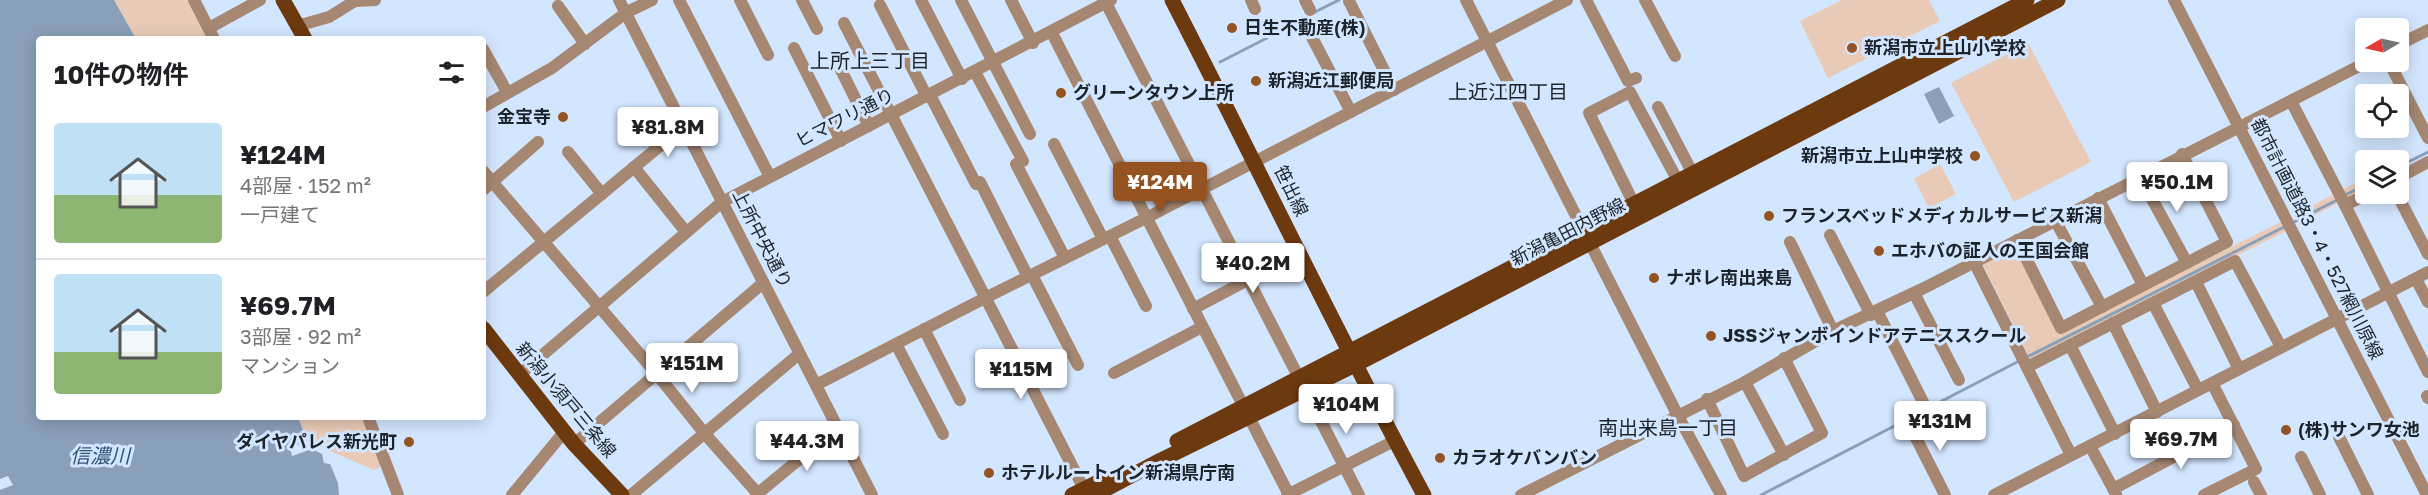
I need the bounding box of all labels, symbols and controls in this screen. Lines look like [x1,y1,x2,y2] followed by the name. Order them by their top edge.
[1244,16,1366,38] place label: 日生不動産(株)
[2355,18,2409,72] north arrow
[2355,18,2409,204] map controls
[1225,21,1239,35] marker: 日生不動産(株)
[1864,36,2026,58] place label: 新潟市立上山小学校
[1845,41,1859,55] marker: 新潟市立上山小学校
[810,48,930,72] district label: 上所上三丁目
[435,56,468,89] icon: filters
[54,59,188,90] text: 10件の物件
[1268,69,1394,91] place label: 新潟近江郵便局
[1249,74,1263,88] marker: 新潟近江郵便局
[1448,79,1568,103] district label: 上近江四丁目
[1073,81,1234,103] place label: グリーンタウン上所
[791,83,898,151] street label: ヒマワリ通り
[2355,84,2409,138] button: locate
[1054,86,1068,100] marker: グリーンタウン上所
[497,105,551,127] place label: 金宝寺
[619,107,717,158] pin: ¥81.8M
[556,110,570,124] marker: 金宝寺
[631,114,705,138] text: ¥81.8M
[2247,114,2389,363] street label: 都市計画道路3・4・527網川原線
[240,139,326,170] text: ¥124M
[1801,144,1963,166] place label: 新潟市立上山中学校
[102,147,174,219] icon: home
[1968,149,1982,163] marker: 新潟市立上山中学校
[2355,150,2409,204] button: layers
[1270,161,1314,220] street label: 笹出線
[1118,162,1202,213] pin: ¥124M
[2128,162,2226,213] pin: ¥50.1M
[1127,169,1193,193] text: ¥124M
[2141,169,2213,193] text: ¥50.1M
[240,173,371,197] text: 4部屋 · 152 m²
[729,185,797,292] street label: 上所中央通り
[1506,193,1629,270] street label: 新潟亀田内野線
[240,202,320,226] text: 一戸建て
[1781,204,2102,226] place label: フランスベッドメディカルサービス新潟
[1762,209,1776,223] marker: フランスベッドメディカルサービス新潟
[1891,239,2089,261] place label: エホバの証人の王国会館
[1204,243,1302,294] pin: ¥40.2M
[1872,244,1886,258] marker: エホバの証人の王国会館
[1215,250,1291,274] text: ¥40.2M
[1666,266,1792,288] place label: ナポレ南出来島
[1647,271,1661,285] marker: ナポレ南出来島
[240,290,336,321] text: ¥69.7M
[102,298,174,370] icon: home
[240,324,361,348] text: 3部屋 · 92 m²
[1723,324,2026,346] place label: JSSジャンボインドアテニススクール
[1704,329,1718,343] marker: JSSジャンボインドアテニススクール
[512,337,621,462] street label: 新潟小須戸三条線
[650,343,734,394] pin: ¥151M
[979,349,1063,400] pin: ¥115M
[660,350,724,374] text: ¥151M
[240,353,340,377] text: マンション
[989,356,1053,380] text: ¥115M
[1304,384,1388,435] pin: ¥104M
[1313,391,1379,415] text: ¥104M
[1898,401,1982,452] pin: ¥131M
[1908,408,1972,432] text: ¥131M
[1598,415,1738,439] district label: 南出来島一丁目
[2298,418,2420,440] place label: (株)サンワ女池
[2132,419,2230,470] pin: ¥69.7M
[758,421,856,472] pin: ¥44.3M
[2279,423,2293,437] marker: (株)サンワ女池
[2144,426,2218,450] text: ¥69.7M
[770,428,844,452] text: ¥44.3M
[236,430,397,452] place label: ダイヤパレス新光町
[402,435,416,449] marker: ダイヤパレス新光町
[70,443,132,467] water label: 信濃川
[1452,446,1597,468] place label: カラオケバンバン
[1433,451,1447,465] marker: カラオケバンバン
[1001,461,1235,483] place label: ホテルルートイン新潟県庁南
[982,466,996,480] marker: ホテルルートイン新潟県庁南

